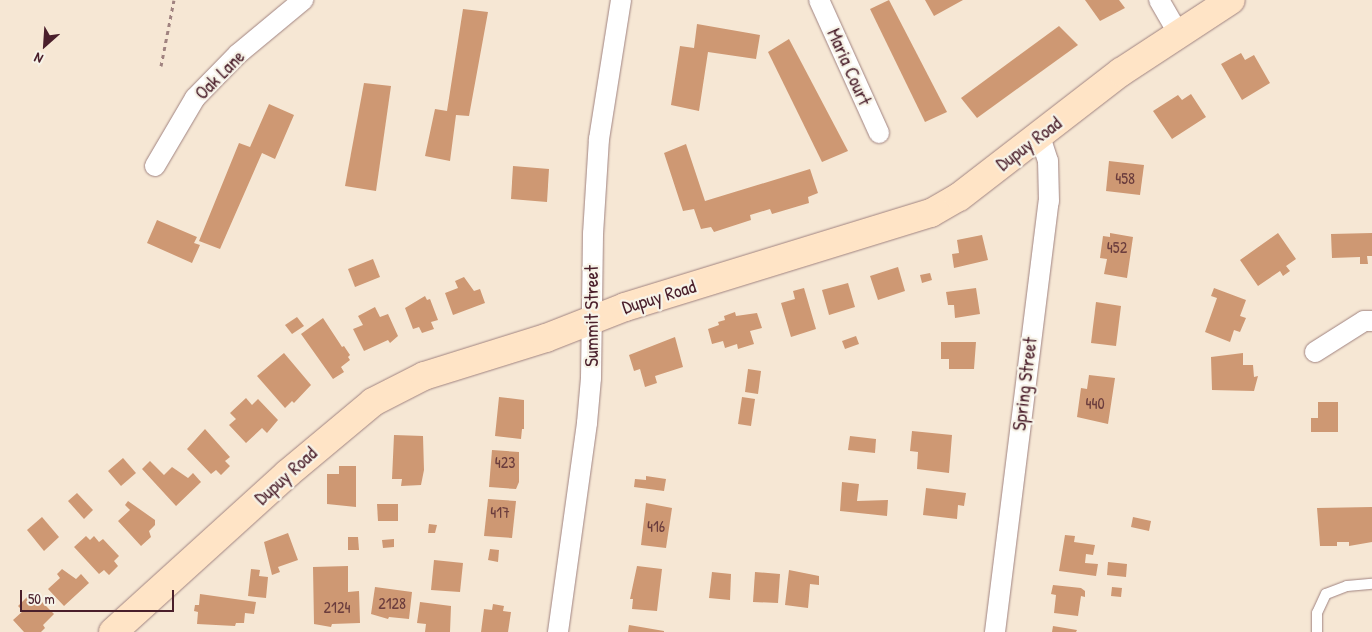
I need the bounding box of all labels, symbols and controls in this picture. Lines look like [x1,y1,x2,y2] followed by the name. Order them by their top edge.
[20,20,70,70] north arrow
[822,25,876,109] street label: Maria Court
[190,45,250,105] street label: Oak Lane
[31,49,46,69] text: N
[992,112,1066,176] street label: Dupuy Road
[1115,168,1135,188] house number: 458
[1107,237,1127,257] house number: 452
[581,265,603,367] street label: Summit Street
[619,275,699,319] street label: Dupuy Road
[1008,336,1042,432] street label: Spring Street
[1085,393,1105,413] house number: 440
[250,442,322,510] street label: Dupuy Road
[495,452,515,472] house number: 423
[490,502,510,522] house number: 417
[647,516,665,536] house number: 416
[22,580,176,612] scale bar
[28,588,55,609] text: 50 m
[378,593,406,613] house number: 2128
[324,597,350,617] house number: 2124

